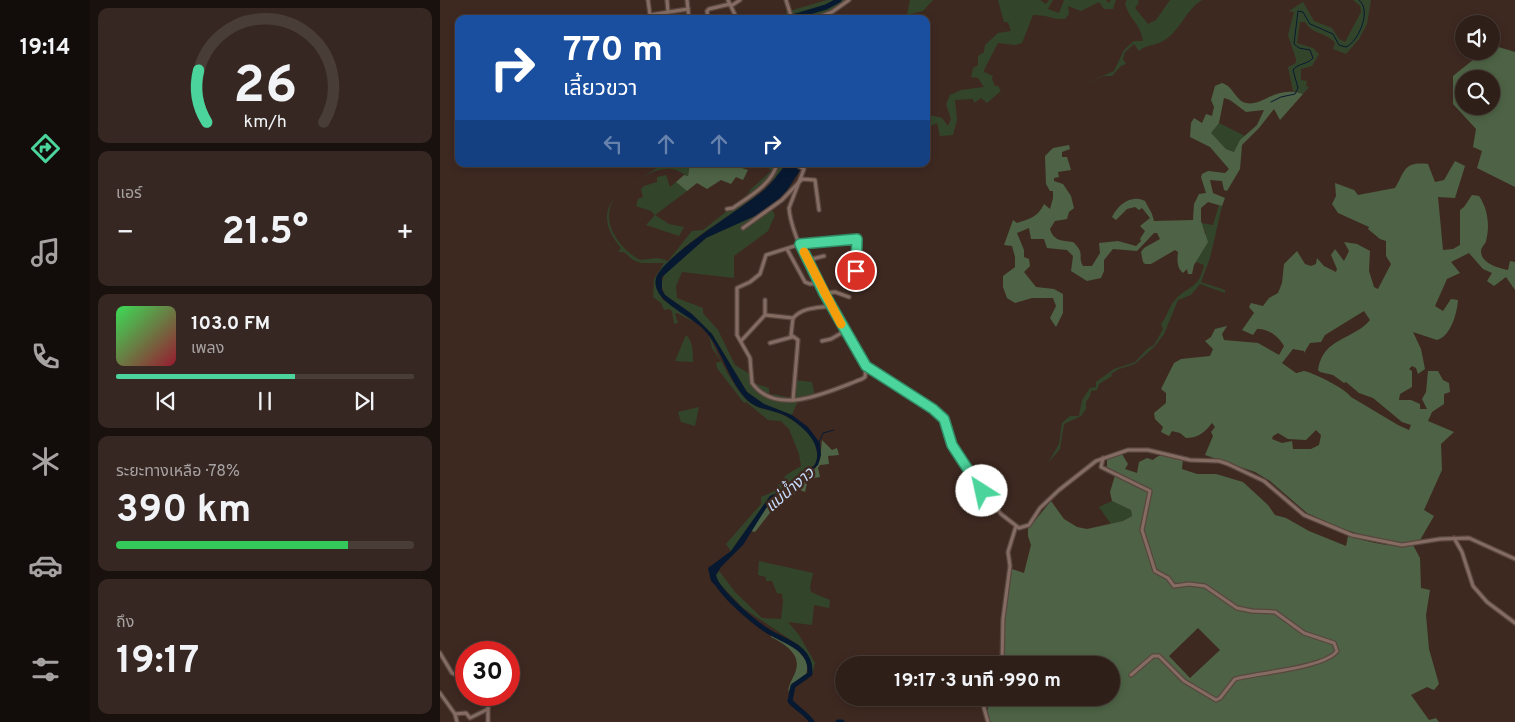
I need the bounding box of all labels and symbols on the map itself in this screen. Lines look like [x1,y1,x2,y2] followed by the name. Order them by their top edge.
[835,250,877,292] pin
[760,461,820,517] water label: แม่น้ำงาว
[955,464,1007,516] position arrow
[455,641,520,706] speed limit sign: 30

